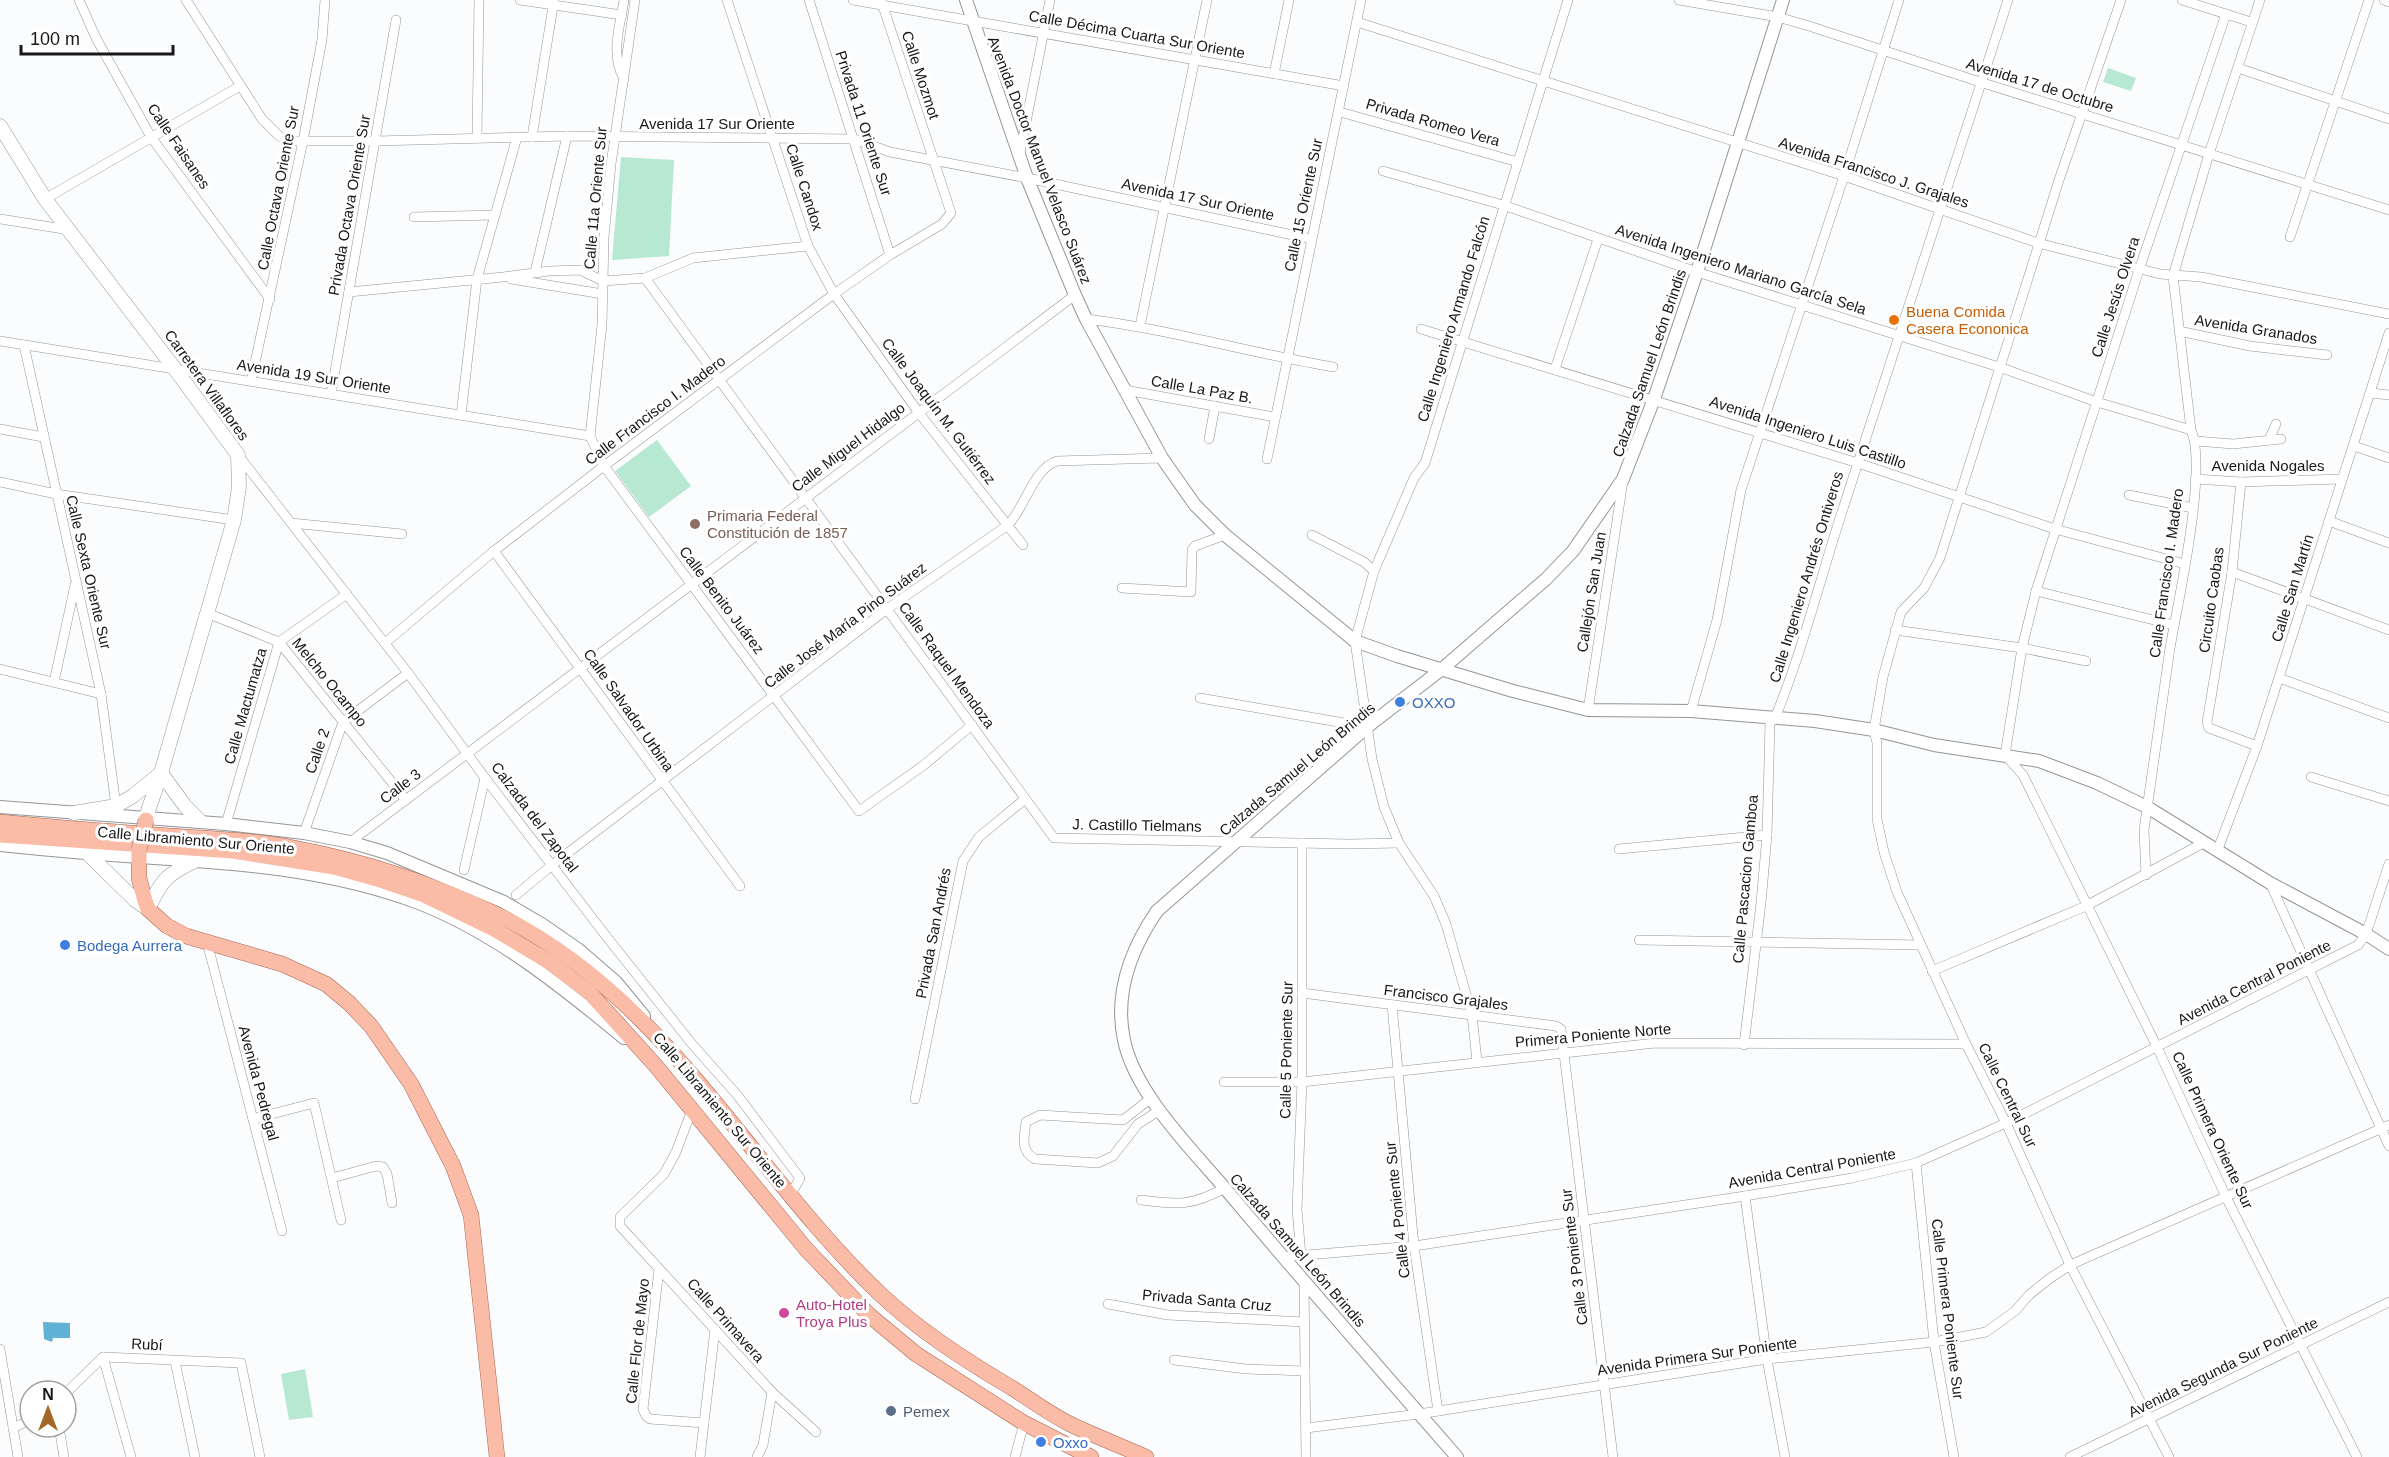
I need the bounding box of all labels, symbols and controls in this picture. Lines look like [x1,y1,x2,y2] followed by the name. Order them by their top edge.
[1028,7,1246,61] street label: Calle Décima Cuarta Sur Oriente
[21,18,172,56] scale bar
[30,29,80,49] text: 100 m
[899,29,944,122] street label: Calle Mozmot
[985,34,1095,286] street label: Avenida Doctor Manuel Velasco Suárez
[833,48,895,198] street label: Privada 11 Oriente Sur
[1964,54,2116,116] street label: Avenida 17 de Octubre
[1364,95,1502,149] street label: Privada Romeo Vera
[144,100,214,192] street label: Calle Faisanes
[254,105,302,271] street label: Calle Octava Oriente Sur
[325,113,373,297] street label: Privada Octava Oriente Sur
[639,115,795,132] street label: Avenida 17 Sur Oriente
[580,126,610,270] street label: Calle 11a Oriente Sur
[1777,133,1971,211] street label: Avenida Francisco J. Grajales
[1281,137,1325,273] street label: Calle 15 Oriente Sur
[783,142,827,233] street label: Calle Candox
[1120,175,1276,223] street label: Avenida 17 Sur Oriente
[1414,214,1492,424] street label: Calle Ingeniero Armando Falcón
[1614,220,1869,318] street label: Avenida Ingeniero Mariano García Sela
[2087,234,2143,359] street label: Calle Jesús Olvera
[1609,267,1689,459] street label: Calzada Samuel León Brindis
[1906,303,2029,337] place label: Buena Comida Casera Econonica
[2193,311,2319,347] street label: Avenida Granados
[1887,313,1901,327] marker: Buena Comida Casera Econonica
[161,326,253,444] street label: Carretera Villaflores
[879,335,999,487] street label: Calle Joaquín M. Gutiérrez
[582,352,728,468] street label: Calle Francisco I. Madero
[236,355,392,397] street label: Avenida 19 Sur Oriente
[1150,372,1254,406] street label: Calle La Paz B.
[1708,392,1908,472] street label: Avenida Ingeniero Luis Castillo
[788,399,908,495] street label: Calle Miguel Hidalgo
[2211,457,2325,474] street label: Avenida Nogales
[1766,469,1846,685] street label: Calle Ingeniero Andrés Ontiveros
[2146,487,2186,659] street label: Calle Francisco I. Madero
[63,493,115,651] street label: Calle Sexta Oriente Sur
[707,507,848,541] place label: Primaria Federal Constitución de 1857
[688,517,702,531] marker: Primaria Federal Constitución de 1857
[1573,531,1609,653] street label: Callejón San Juan
[2268,532,2316,644] street label: Calle San Martín
[676,543,768,657] street label: Calle Benito Juárez
[2195,546,2227,654] street label: Circuito Caobas
[761,559,929,691] street label: Calle José María Pino Suárez
[896,599,999,732] street label: Calle Raquel Mendoza
[289,634,371,730] street label: Melcho Ocampo
[220,645,270,766] street label: Calle Mactumatza
[580,645,678,775] street label: Calle Salvador Urbina
[1412,694,1455,711] place label: OXXO
[1393,695,1407,709] marker: OXXO
[1216,699,1378,839] street label: Calzada Samuel León Brindis
[301,726,333,776] street label: Calle 2
[488,759,582,875] street label: Calzada del Zapotal
[376,765,424,807] street label: Calle 3
[1729,793,1761,964] street label: Calle Pascacion Gamboa
[1072,815,1202,835] street label: J. Castillo Tielmans
[97,823,295,857] street label: Calle Libramiento Sur Oriente
[912,866,954,1000] street label: Privada San Andrés
[2174,936,2334,1028] street label: Avenida Central Poniente
[77,937,183,954] place label: Bodega Aurrera
[58,938,72,952] marker: Bodega Aurrera
[1276,981,1296,1119] street label: Calle 5 Poniente Sur
[1383,981,1509,1013] street label: Francisco Grajales
[1514,1020,1672,1050] street label: Primera Poniente Norte
[235,1024,283,1142] street label: Avenida Pedregal
[650,1029,790,1191] street label: Calle Libramiento Sur Oriente
[1975,1040,2041,1150] street label: Calle Central Sur
[2169,1049,2257,1211] street label: Calle Primera Oriente Sur
[1381,1141,1413,1279] street label: Calle 4 Poniente Sur
[1727,1145,1897,1191] street label: Avenida Central Poniente
[1227,1170,1369,1330] street label: Calzada Samuel León Brindis
[1557,1188,1591,1326] street label: Calle 3 Poniente Sur
[1928,1218,1968,1400] street label: Calle Primera Poniente Sur
[684,1275,768,1366] street label: Calle Primavera
[622,1278,652,1404] street label: Calle Flor de Mayo
[1141,1286,1273,1314] street label: Privada Santa Cruz
[796,1296,867,1330] place label: Auto-Hotel Troya Plus
[777,1306,791,1320] marker: Auto-Hotel Troya Plus
[2125,1314,2321,1420] street label: Avenida Segunda Sur Poniente
[1596,1334,1798,1378] street label: Avenida Primera Sur Poniente
[131,1335,164,1353] street label: Rubí
[18,1379,78,1439] north arrow
[42,1386,54,1403] text: N
[903,1403,950,1420] place label: Pemex
[884,1404,898,1418] marker: Pemex
[1053,1434,1088,1451] place label: Oxxo
[1034,1435,1048,1449] marker: Oxxo

